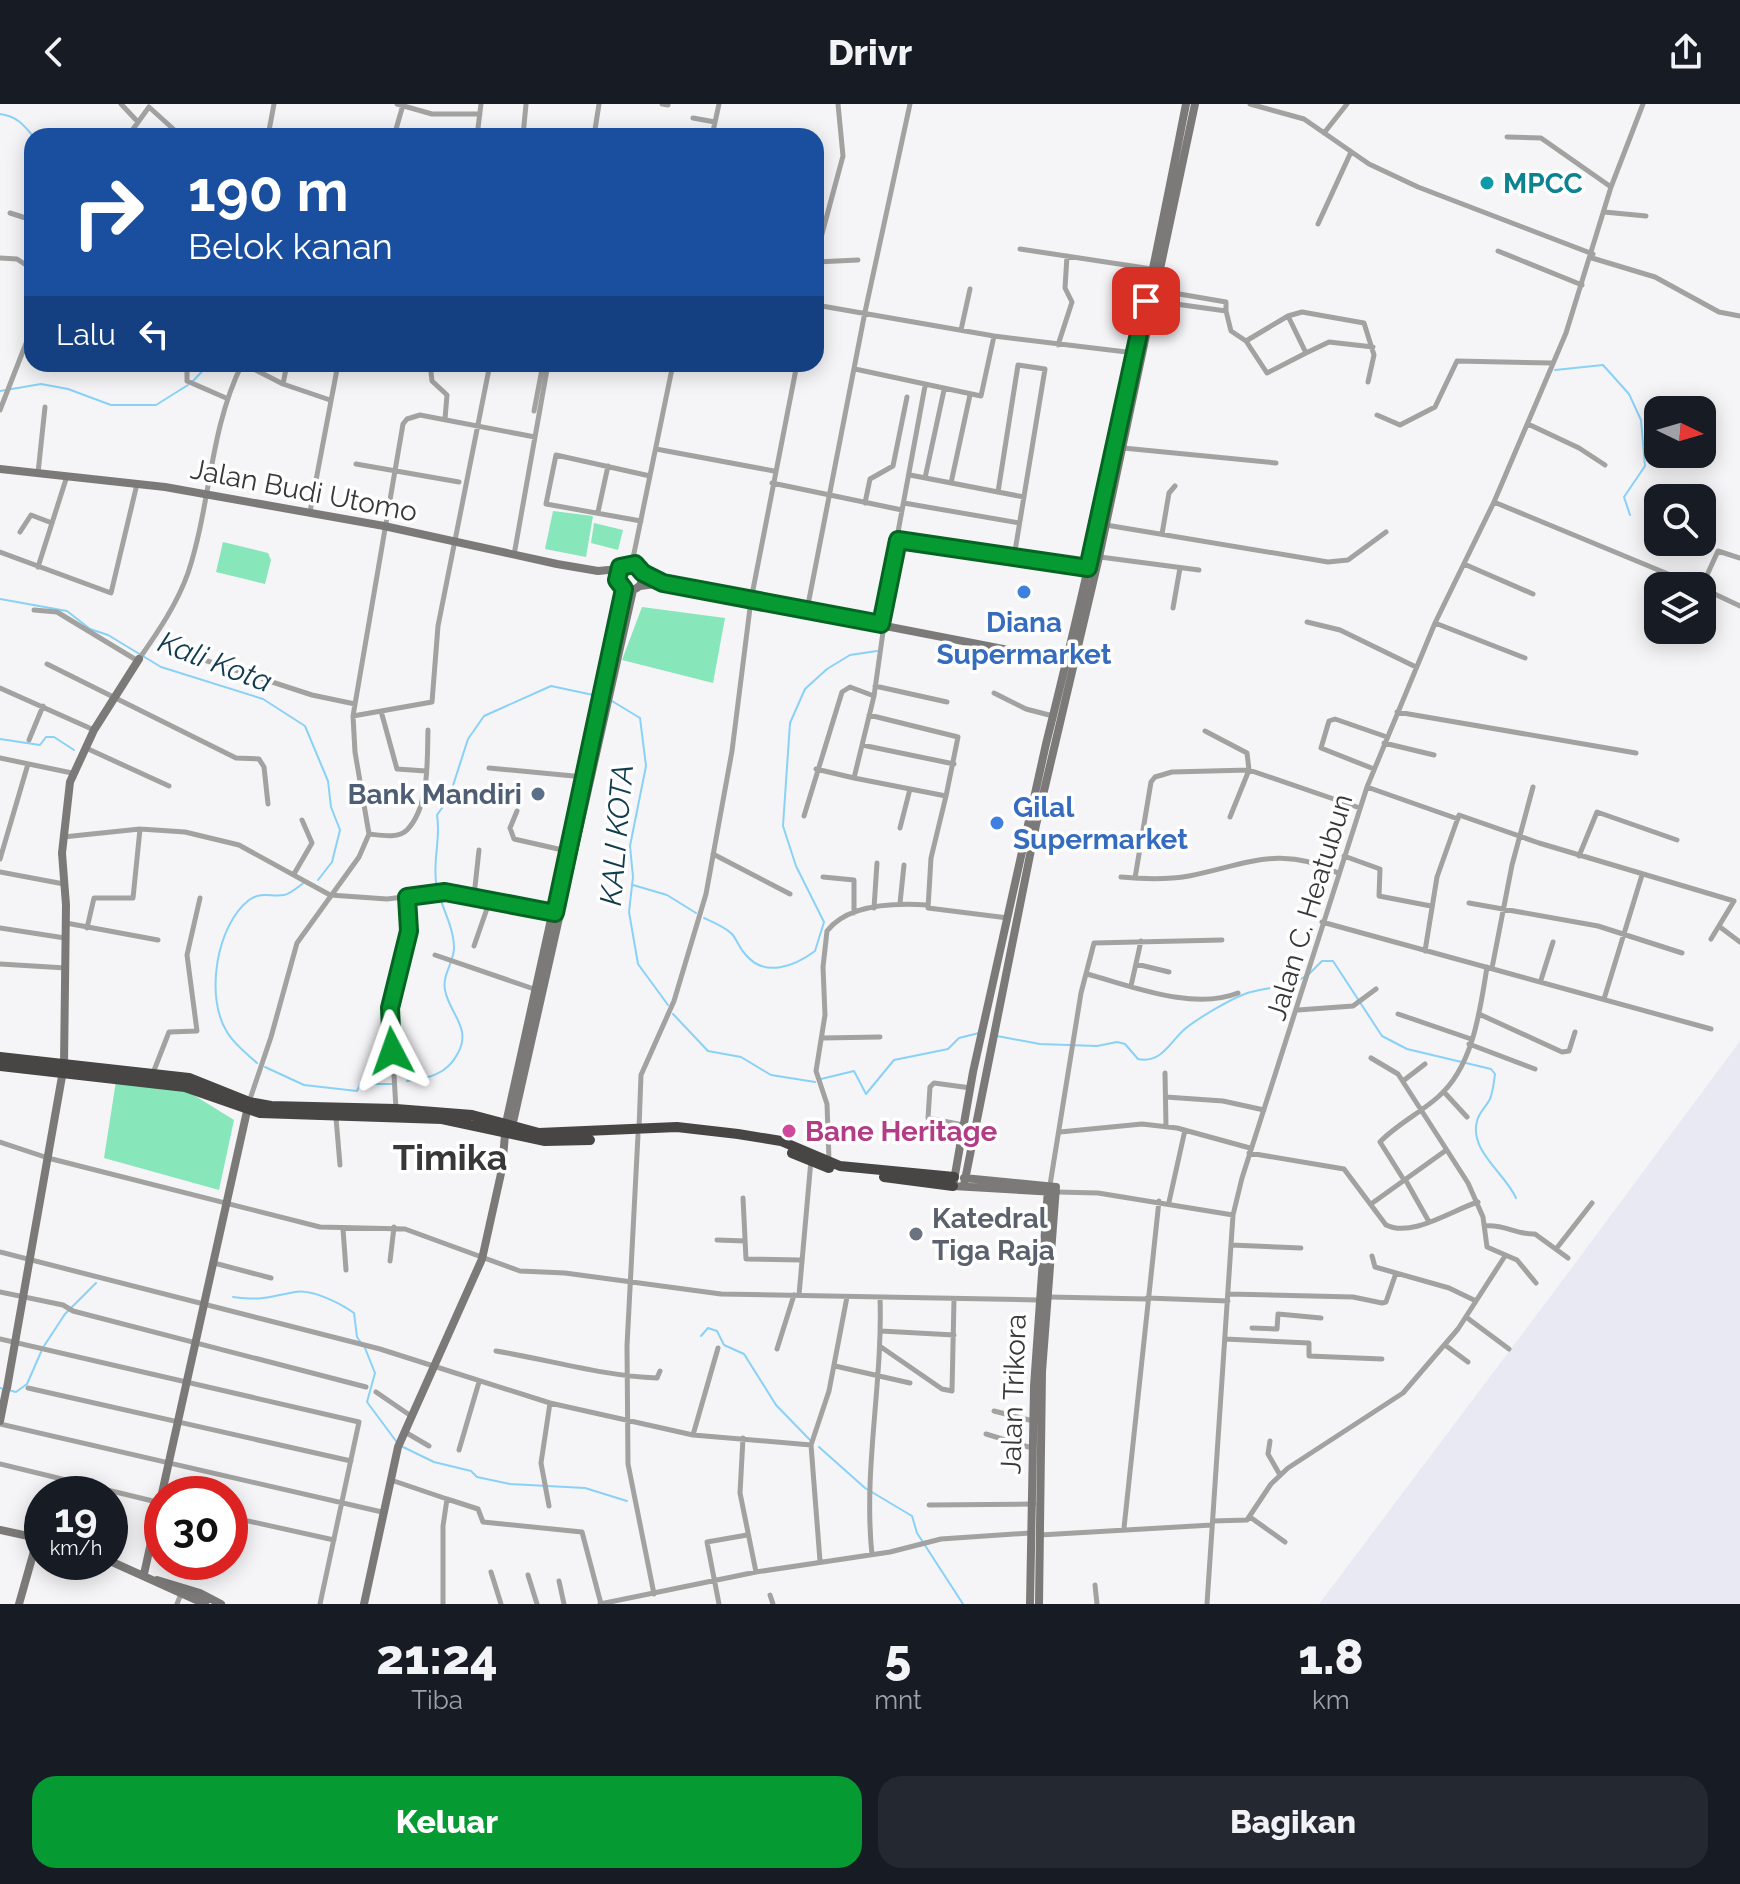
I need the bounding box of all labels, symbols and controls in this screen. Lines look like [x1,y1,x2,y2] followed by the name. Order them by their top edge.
[32,30,76,74] icon: back
[1664,30,1708,74] icon: share
[828,31,912,73] text: Drivr
[188,158,349,224] text: 190 m
[56,160,160,264] icon: right
[1503,167,1583,200] place label: MPCC
[1478,174,1496,192] marker: MPCC
[188,225,393,267] text: Belok kanan
[1112,267,1180,335] pin
[1124,279,1168,323] icon: arrive
[132,312,176,356] icon: left
[56,317,116,352] text: Lalu
[1644,396,1716,468] north arrow
[1644,396,1716,644] map controls
[188,452,420,529] street label: Jalan Budi Utomo
[1644,484,1716,556] button: search
[1644,572,1716,644] button: layers
[1015,583,1033,601] marker: Diana Supermarket
[937,606,1112,671] place label: Diana Supermarket
[153,624,277,699] water label: Kali Kota
[593,763,640,907] water label: KALI KOTA
[347,778,522,811] place label: Bank Mandiri
[529,785,547,803] marker: Bank Mandiri
[1259,790,1360,1024] street label: Jalan C. Heatubun
[1013,791,1188,856] place label: Gilal Supermarket
[988,814,1006,832] marker: Gilal Supermarket
[350,1009,434,1093] position arrow
[805,1115,997,1148] place label: Bane Heritage
[780,1122,798,1140] marker: Bane Heritage
[393,1136,507,1178] district label: Timika
[932,1202,1055,1267] place label: Katedral Tiga Raja
[907,1225,925,1243] marker: Katedral Tiga Raja
[994,1313,1033,1475] street label: Jalan Trikora
[144,1476,248,1580] speed limit sign: 30
[54,1494,98,1541] text: 19
[50,1536,102,1560] text: km/h
[376,1629,498,1685] text: 21:24
[885,1629,911,1685] text: 5
[1298,1629,1364,1685] text: 1.8
[411,1685,463,1715] text: Tiba
[874,1685,922,1715] text: mnt
[1312,1685,1350,1715] text: km
[32,1776,862,1868] button: Keluar
[878,1776,1708,1868] button: Bagikan

